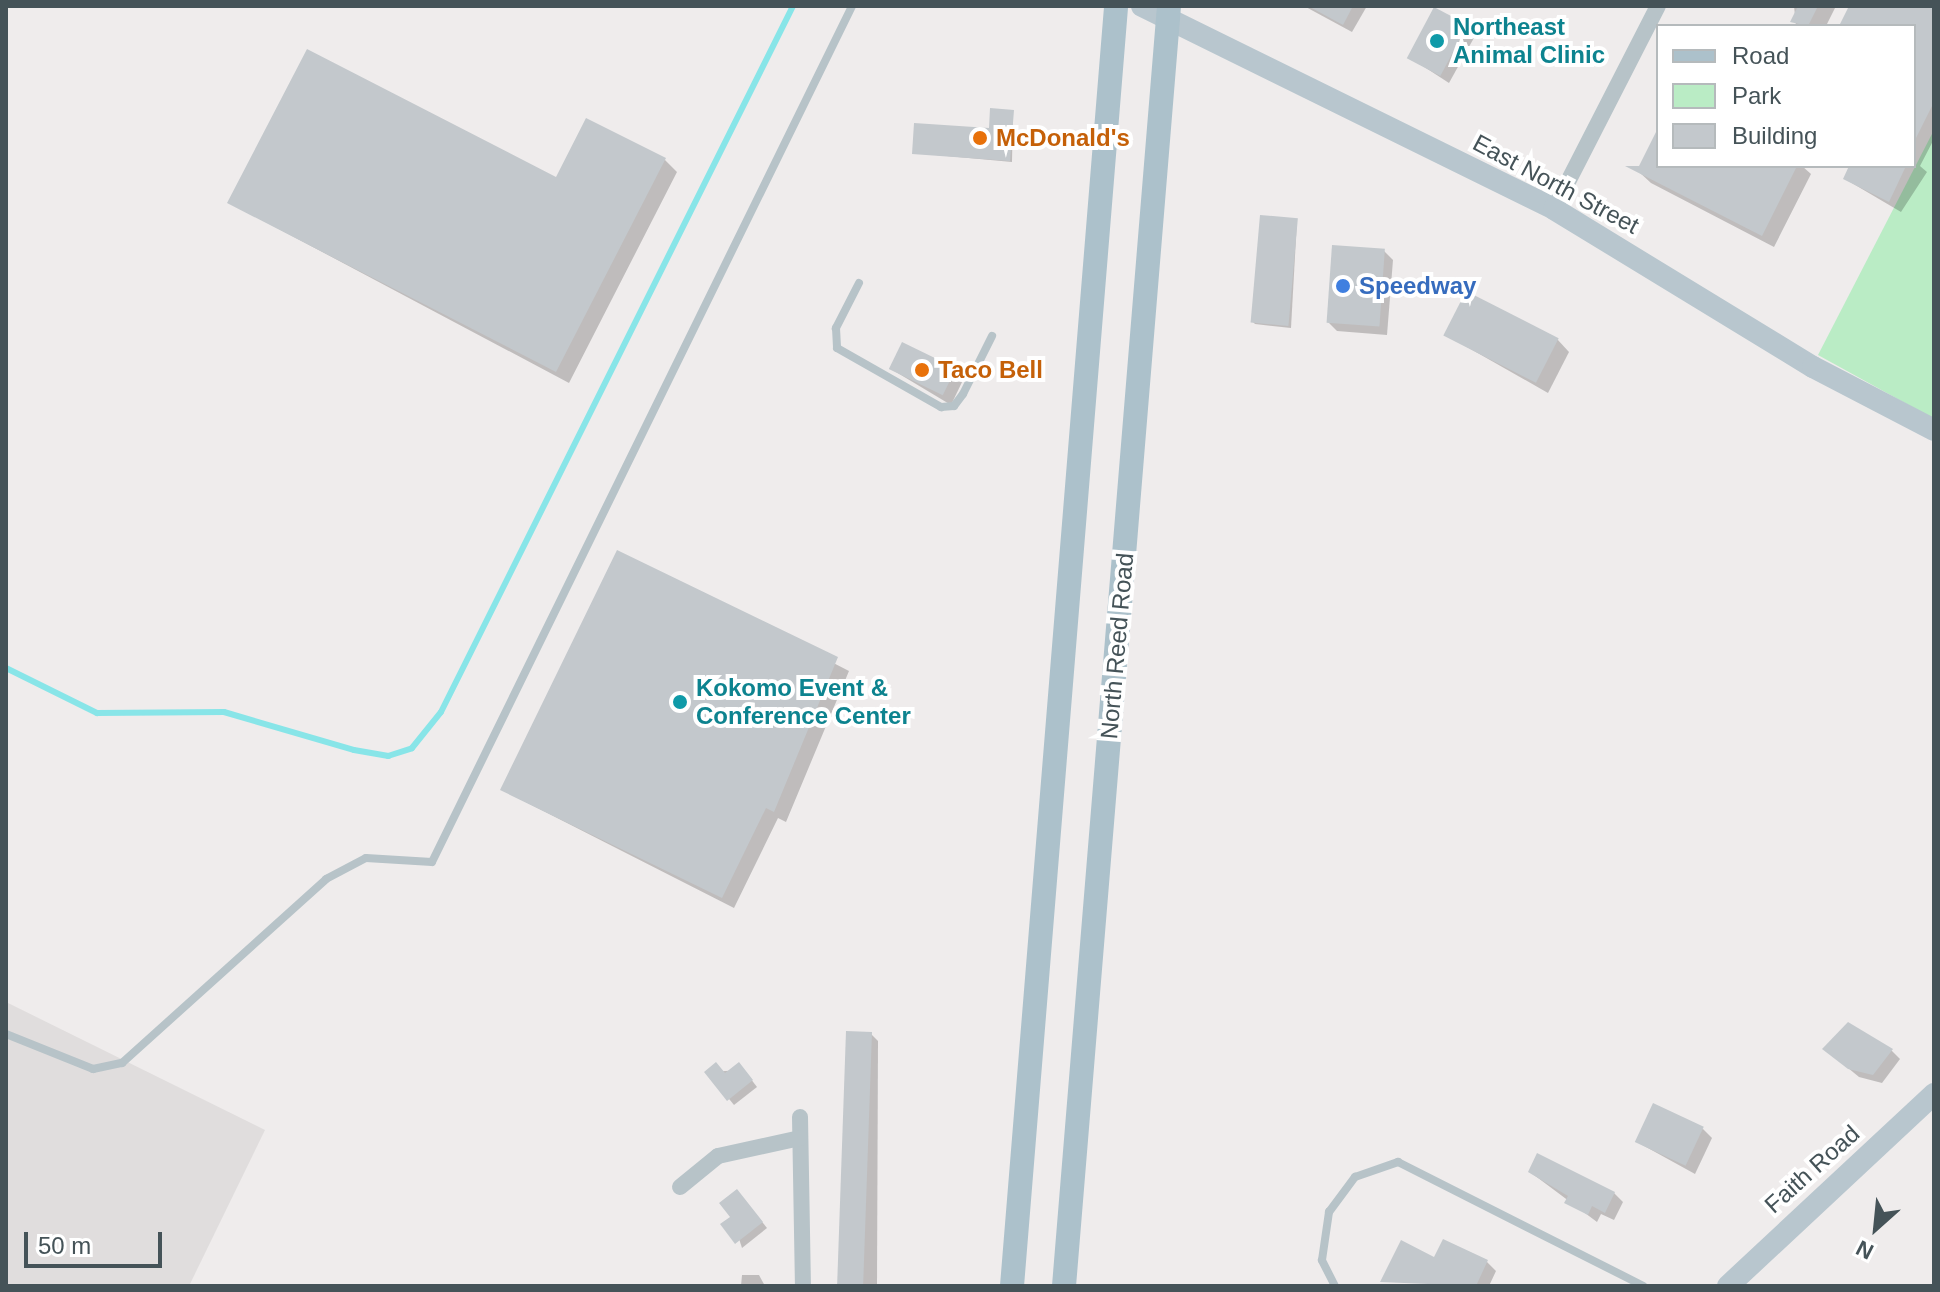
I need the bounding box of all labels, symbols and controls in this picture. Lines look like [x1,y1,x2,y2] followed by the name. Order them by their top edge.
[1453,13,1605,69] place label: Northeast Animal Clinic
[1656,24,1916,168] legend
[1428,32,1446,50] marker: Northeast Animal Clinic
[1732,42,1789,69] text: Road
[1732,82,1781,109] text: Park
[1732,122,1817,149] text: Building
[996,124,1130,152] place label: McDonald's
[1468,128,1644,240] street label: East North Street
[971,129,989,147] marker: McDonald's
[1359,272,1476,300] place label: Speedway
[1334,277,1352,295] marker: Speedway
[938,356,1043,384] place label: Taco Bell
[913,361,931,379] marker: Taco Bell
[1095,552,1139,740] street label: North Reed Road
[696,674,911,730] place label: Kokomo Event & Conference Center
[671,693,689,711] marker: Kokomo Event & Conference Center
[1759,1119,1865,1219] street label: Faith Road
[1836,1188,1916,1268] north arrow
[28,1216,166,1266] scale bar
[38,1232,91,1259] text: 50 m
[1852,1235,1878,1265] text: N

